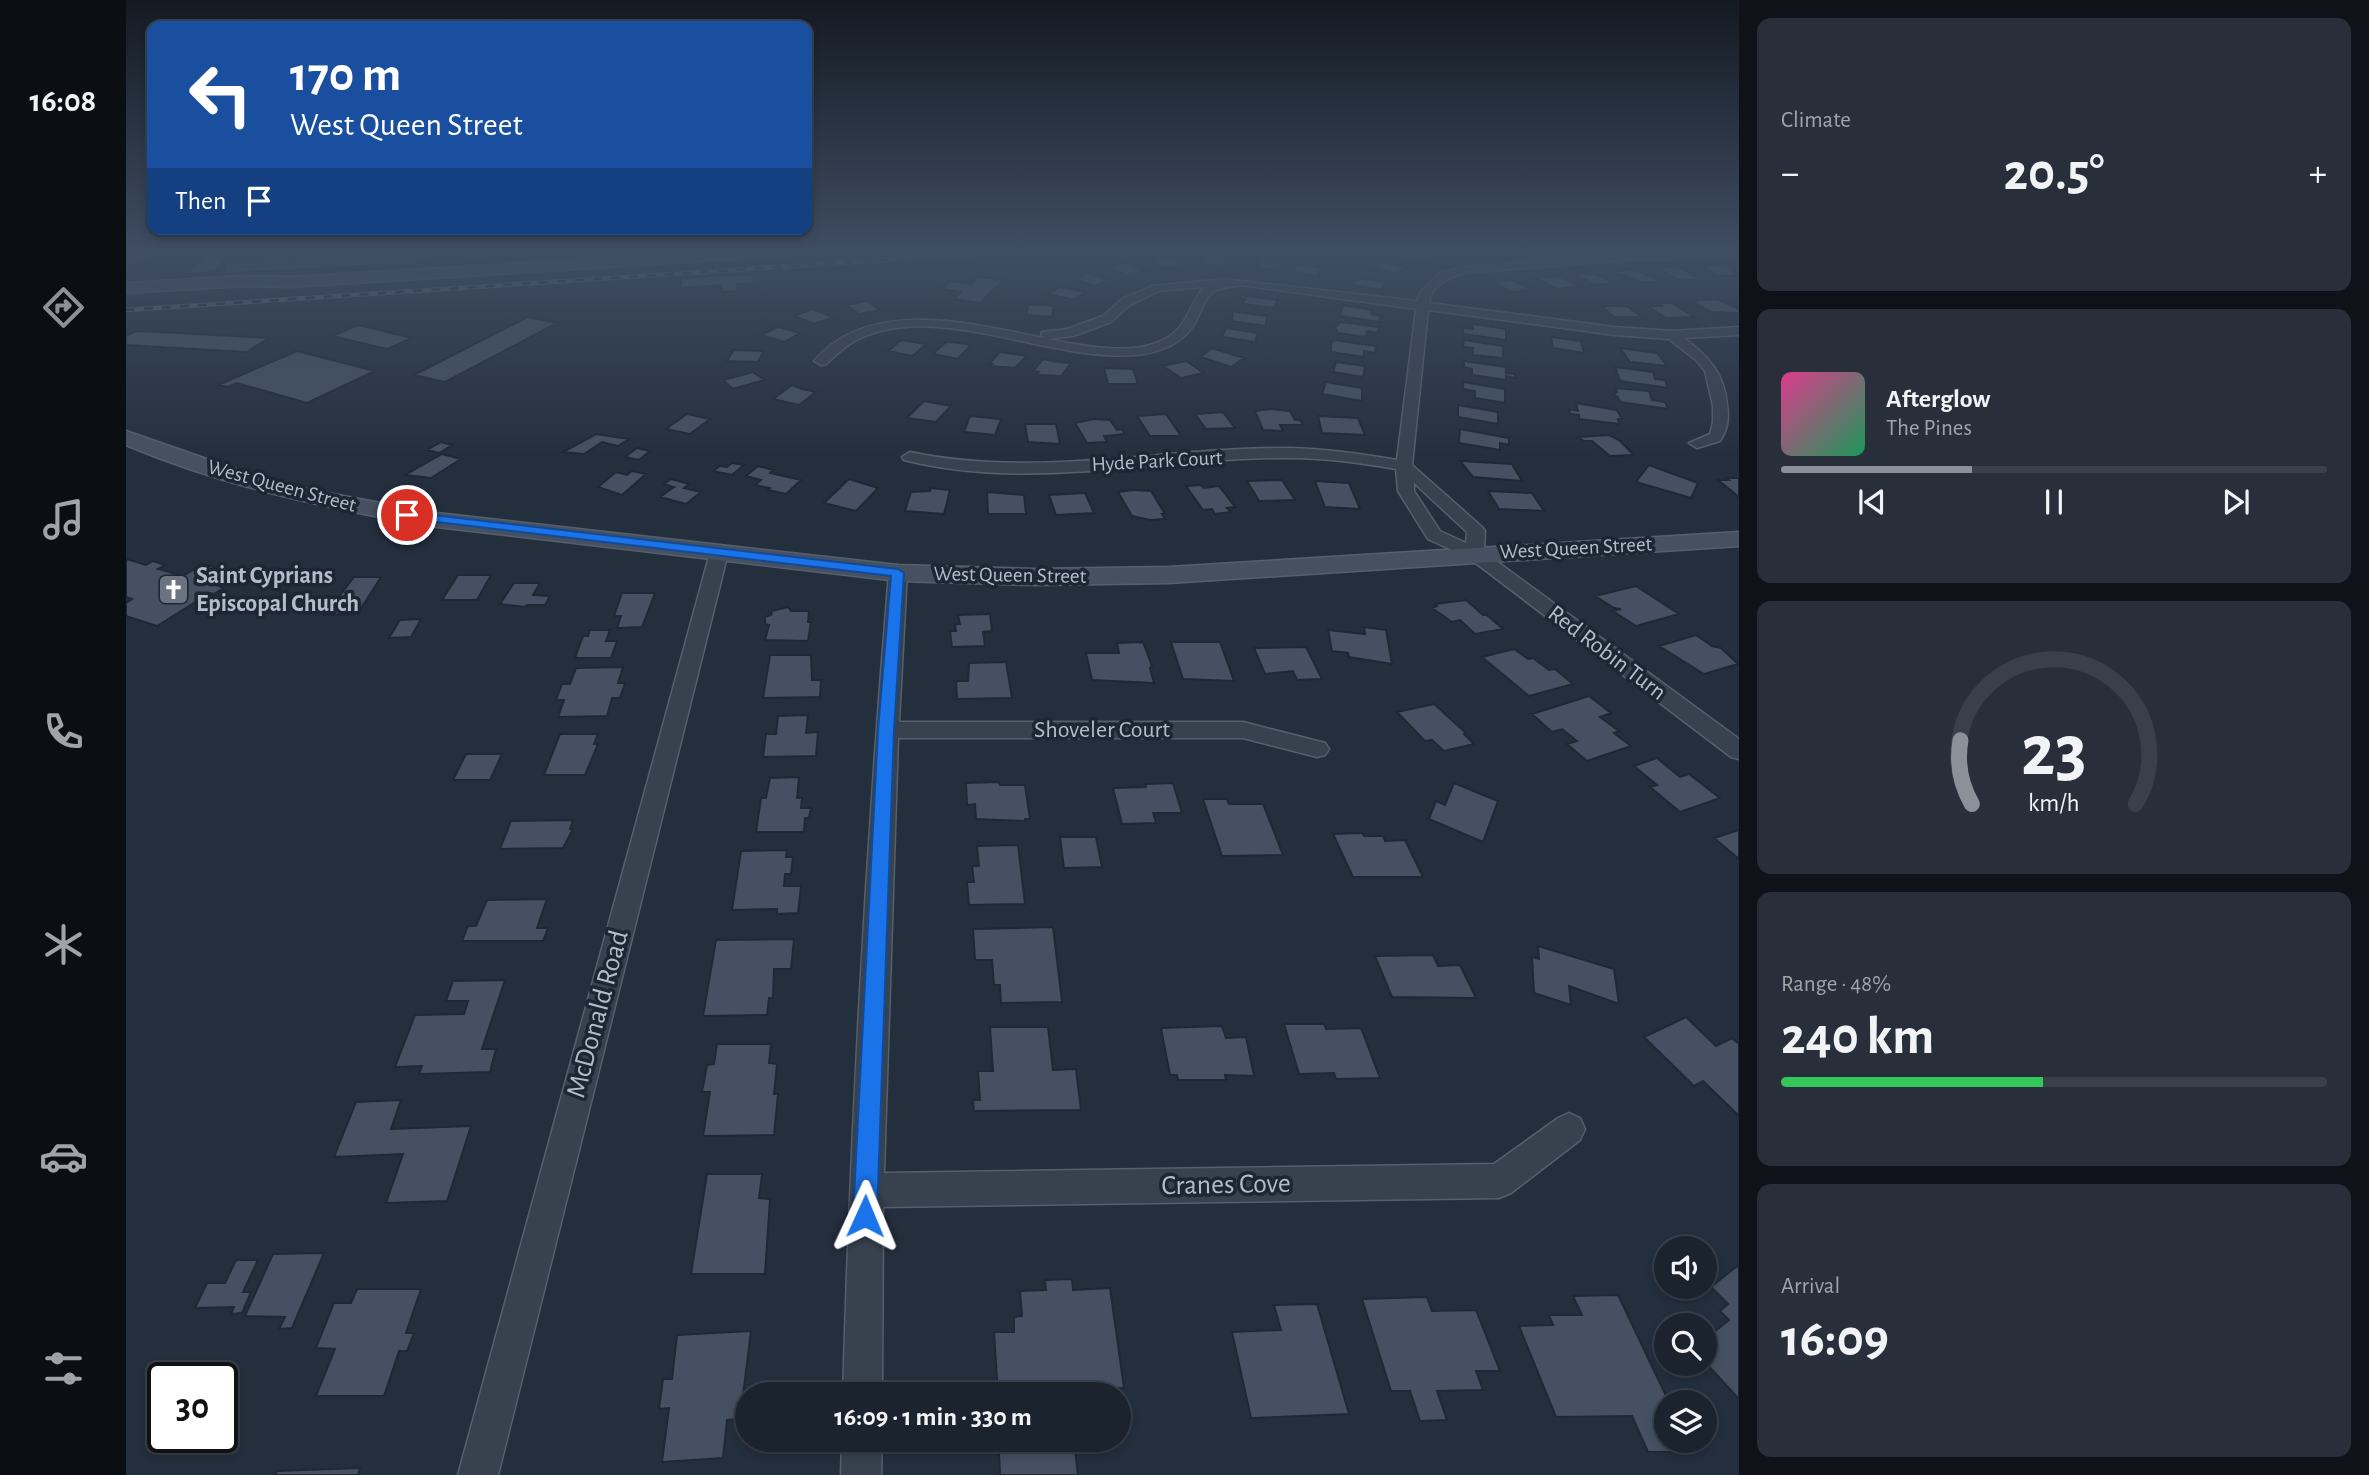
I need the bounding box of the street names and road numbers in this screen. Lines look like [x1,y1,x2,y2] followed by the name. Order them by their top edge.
[1091,447,1223,475] street label: Hyde Park Court
[206,456,359,516] street label: West Queen Street
[1499,534,1653,562] street label: West Queen Street
[934,563,1087,587] street label: West Queen Street
[1544,601,1670,705] street label: Red Robin Turn
[1034,718,1170,742] street label: Shoveler Court
[562,927,634,1101] street label: McDonald Road
[1161,1170,1291,1200] street label: Cranes Cove

